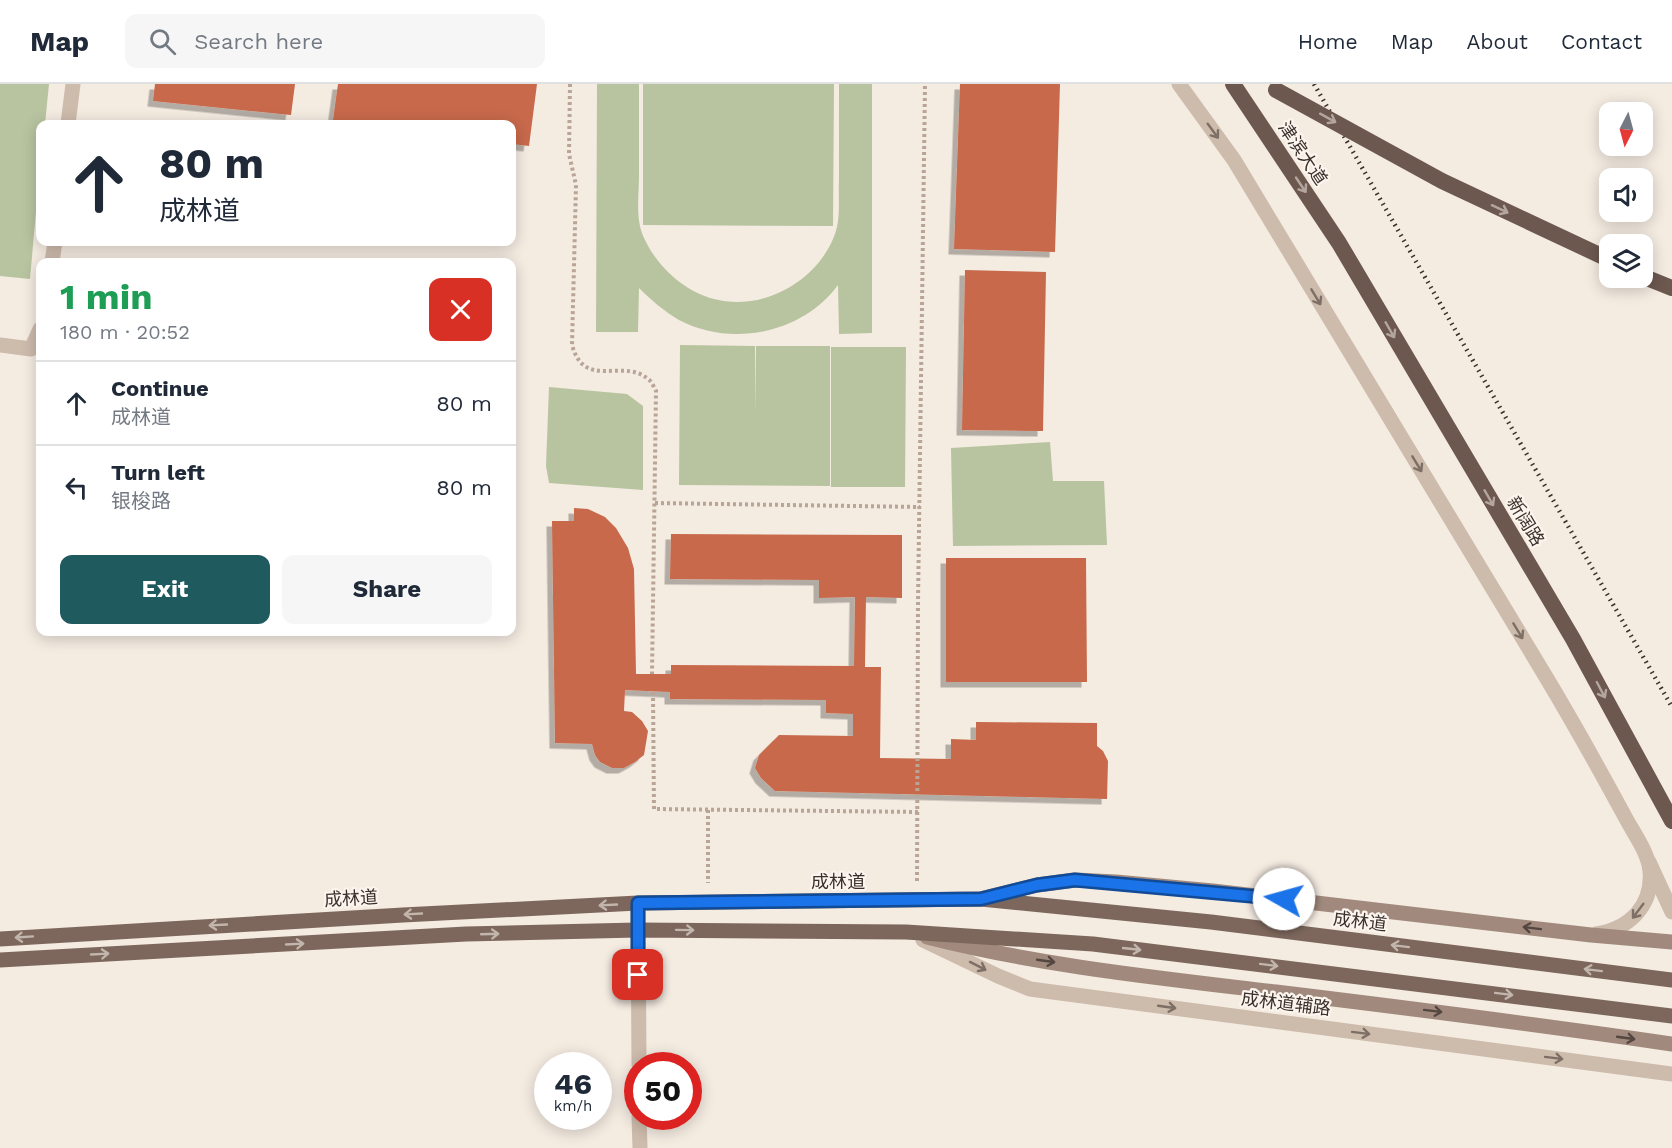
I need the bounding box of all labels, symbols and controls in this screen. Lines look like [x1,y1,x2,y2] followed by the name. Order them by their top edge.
[125,14,545,68] search box
[30,25,89,58] text: Map
[146,25,179,58] icon: search
[194,29,323,54] text: Search here
[1298,29,1358,54] text: Home
[1391,29,1434,54] text: Map
[1467,29,1528,54] text: About
[1561,29,1642,54] text: Contact
[1599,102,1653,156] north arrow
[1599,102,1653,288] map controls
[1319,113,1336,125] one-way arrow
[1274,117,1332,189] street label: 津滨大道
[1207,123,1219,139] one-way arrow
[159,139,264,188] text: 80 m
[60,144,138,222] icon: ahead
[1599,168,1653,222] button: sound
[1295,176,1307,193] one-way arrow
[159,195,240,227] text: 成林道
[1491,203,1509,215] one-way arrow
[1599,234,1653,288] button: layers
[60,276,152,318] text: 1 min
[429,278,492,341] button: close
[1311,288,1323,305] one-way arrow
[60,320,190,344] text: 180 m · 20:52
[1385,321,1397,338] one-way arrow
[111,376,209,401] text: Continue
[60,387,93,420] icon: ahead
[436,391,492,416] text: 80 m
[111,405,171,429] text: 成林道
[1412,455,1424,472] one-way arrow
[111,460,205,485] text: Turn left
[60,471,93,504] icon: left
[436,475,492,500] text: 80 m
[111,489,171,513] text: 银梭路
[1484,489,1496,506] one-way arrow
[1503,492,1549,550] street label: 新阔路
[60,555,270,624] button: Exit
[282,555,492,624] button: Share
[1512,622,1524,639] one-way arrow
[1596,681,1607,699] one-way arrow
[1252,867,1316,931] position arrow
[811,871,865,892] street label: 成林道
[323,886,379,910] street label: 成林道
[598,899,618,910] one-way arrow
[1632,903,1645,919] one-way arrow
[1332,907,1388,935] street label: 成林道
[404,909,424,920] one-way arrow
[209,920,229,931] one-way arrow
[1523,922,1543,933] one-way arrow
[674,924,694,936] one-way arrow
[479,928,499,939] one-way arrow
[14,932,34,943] one-way arrow
[285,938,305,949] one-way arrow
[1390,940,1410,951] one-way arrow
[1122,943,1142,954] one-way arrow
[90,949,110,960] one-way arrow
[612,949,663,1000] pin
[1035,956,1055,967] one-way arrow
[621,958,654,991] icon: arrive
[1258,959,1278,970] one-way arrow
[969,961,987,973] one-way arrow
[1584,964,1604,975] one-way arrow
[1240,987,1332,1019] street label: 成林道辅路
[1494,989,1513,1000] one-way arrow
[1157,1002,1177,1013] one-way arrow
[1422,1006,1442,1017] one-way arrow
[1350,1028,1370,1039] one-way arrow
[1616,1032,1636,1043] one-way arrow
[624,1052,702,1130] speed limit sign: 50
[1544,1053,1563,1064] one-way arrow
[554,1066,592,1101] text: 46
[554,1097,592,1115] text: km/h

